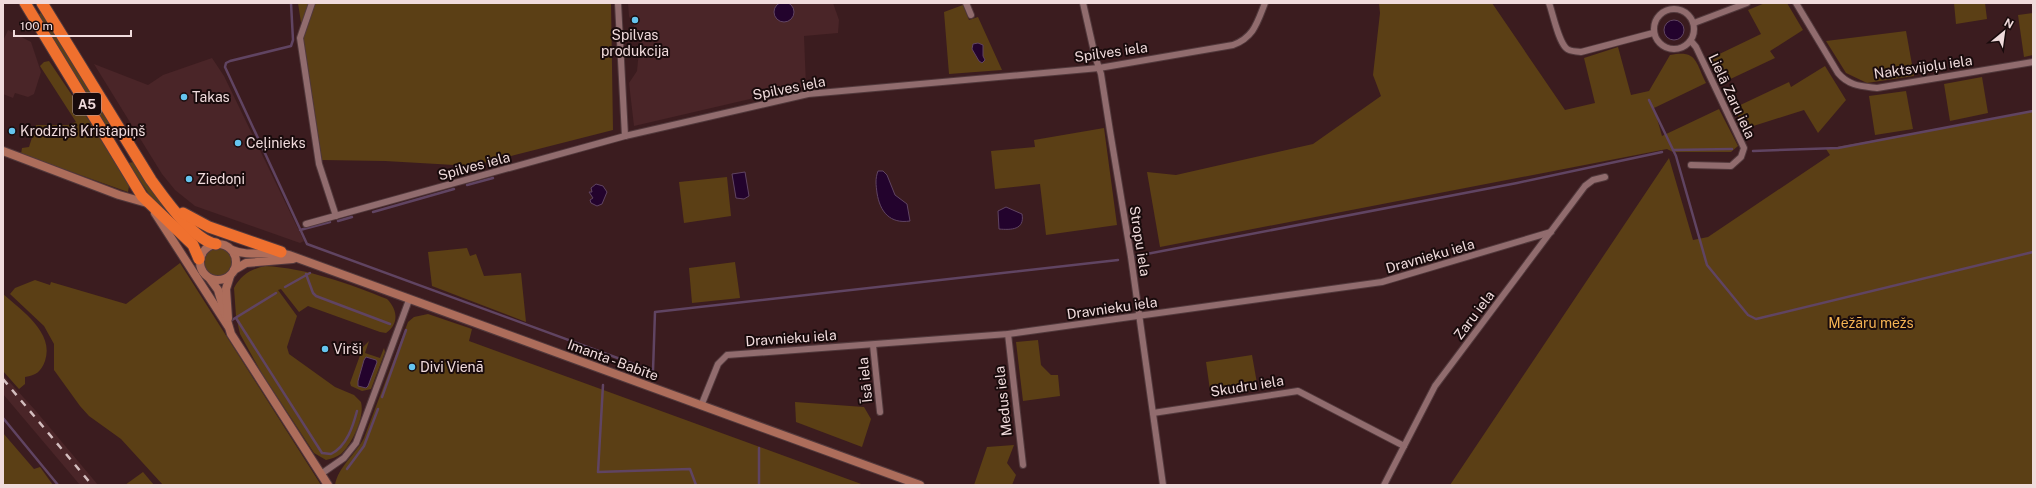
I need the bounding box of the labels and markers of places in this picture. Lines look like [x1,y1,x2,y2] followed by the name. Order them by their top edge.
[630,15,640,25] marker: Spilvas produkcija
[601,27,669,59] place label: Spilvas produkcija
[192,89,230,105] place label: Takas
[179,92,189,102] marker: Takas
[20,123,145,139] place label: Krodziņš Kristapiņš
[7,126,17,136] marker: Krodziņš Kristapiņš
[246,135,306,151] place label: Ceļinieks
[233,138,243,148] marker: Ceļinieks
[197,171,245,187] place label: Ziedoņi
[184,174,194,184] marker: Ziedoņi
[333,341,362,357] place label: Virši
[320,344,330,354] marker: Virši
[420,359,483,375] place label: Divi Vienā
[407,362,417,372] marker: Divi Vienā

